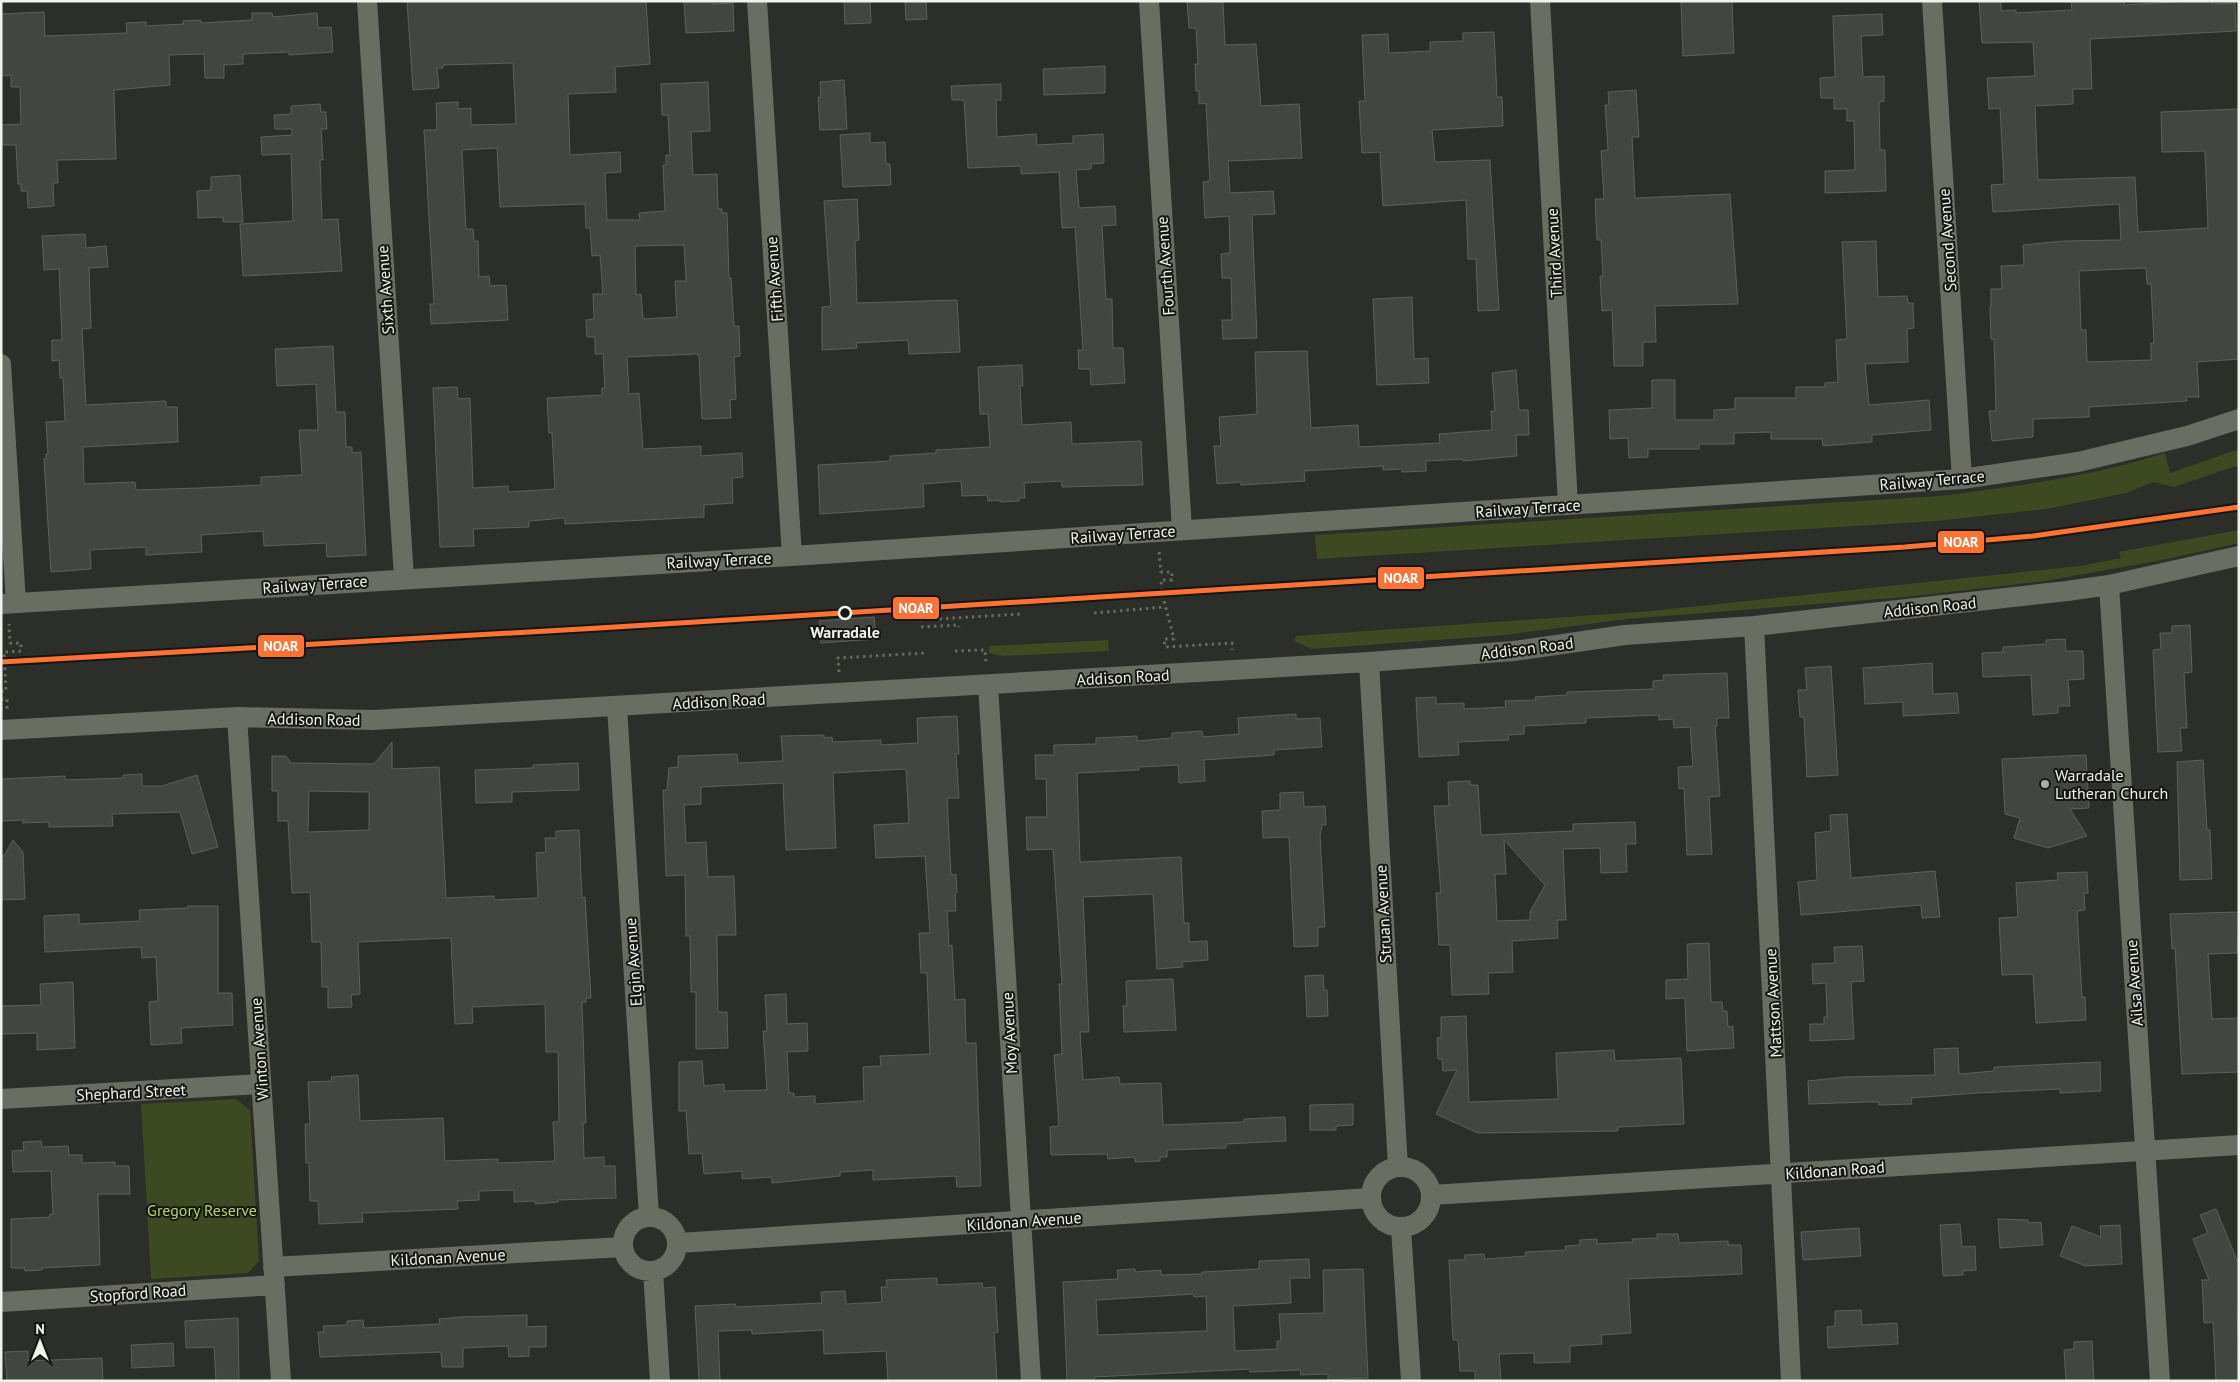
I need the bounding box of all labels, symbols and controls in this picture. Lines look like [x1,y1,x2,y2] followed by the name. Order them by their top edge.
[1933,188,1961,292] street label: Second Avenue
[1542,208,1566,298] street label: Third Avenue
[1152,216,1178,316] street label: Fourth Avenue
[761,236,787,322] street label: Fifth Avenue
[372,245,398,335] street label: Sixth Avenue
[1879,465,1985,495] street label: Railway Terrace
[1475,494,1581,522] street label: Railway Terrace
[1070,520,1176,548] street label: Railway Terrace
[1937,530,1985,554] line badge: NOAR
[1943,533,1979,551] text: NOAR
[666,547,772,573] street label: Railway Terrace
[1377,566,1425,590] line badge: NOAR
[1383,569,1419,587] text: NOAR
[262,570,368,598] street label: Railway Terrace
[1883,592,1977,622] street label: Addison Road
[892,596,940,620] line badge: NOAR
[898,599,934,617] text: NOAR
[838,606,852,620] marker: Warradale
[810,622,880,642] place label: Warradale
[1480,632,1574,664] street label: Addison Road
[257,634,305,658] line badge: NOAR
[263,637,299,655] text: NOAR
[1076,665,1170,689] street label: Addison Road
[672,689,766,713] street label: Addison Road
[267,708,361,730] street label: Addison Road
[2055,765,2168,803] place label: Warradale Lutheran Church
[2039,778,2051,790] marker: Warradale Lutheran Church
[1370,864,1396,964] street label: Struan Avenue
[620,917,646,1007] street label: Elgin Avenue
[2121,939,2147,1027] street label: Ailsa Avenue
[1760,948,1786,1058] street label: Mattson Avenue
[997,992,1021,1074] street label: Moy Avenue
[245,997,273,1101] street label: Winton Avenue
[76,1079,187,1105] street label: Shephard Street
[1785,1157,1885,1183] street label: Kildonan Road
[147,1200,257,1220] park label: Gregory Reserve
[966,1207,1082,1235] street label: Kildonan Avenue
[390,1244,506,1270] street label: Kildonan Avenue
[89,1280,187,1306] street label: Stopford Road
[15,1317,65,1367] north arrow
[35,1320,45,1338] text: N

